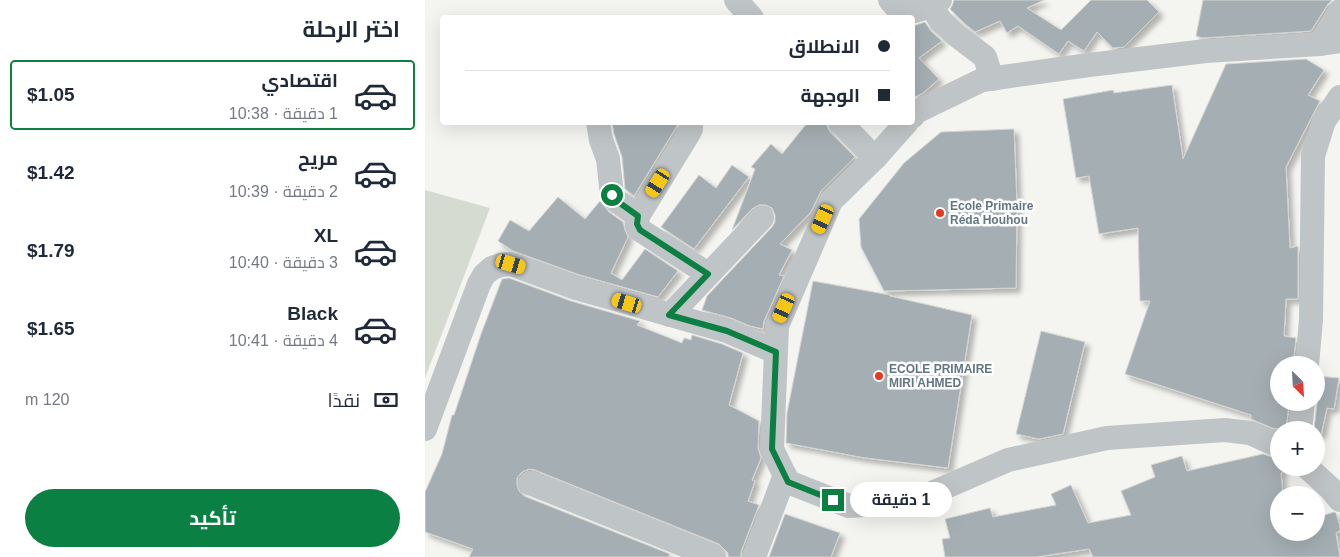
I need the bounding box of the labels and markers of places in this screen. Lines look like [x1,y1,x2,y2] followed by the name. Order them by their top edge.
[950,199,1034,227] place label: Ecole Primaire Réda Houhou
[934,207,946,219] marker: Ecole Primaire Réda Houhou
[889,362,992,390] place label: ECOLE PRIMAIRE MIRI AHMED
[873,370,885,382] marker: ECOLE PRIMAIRE MIRI AHMED

